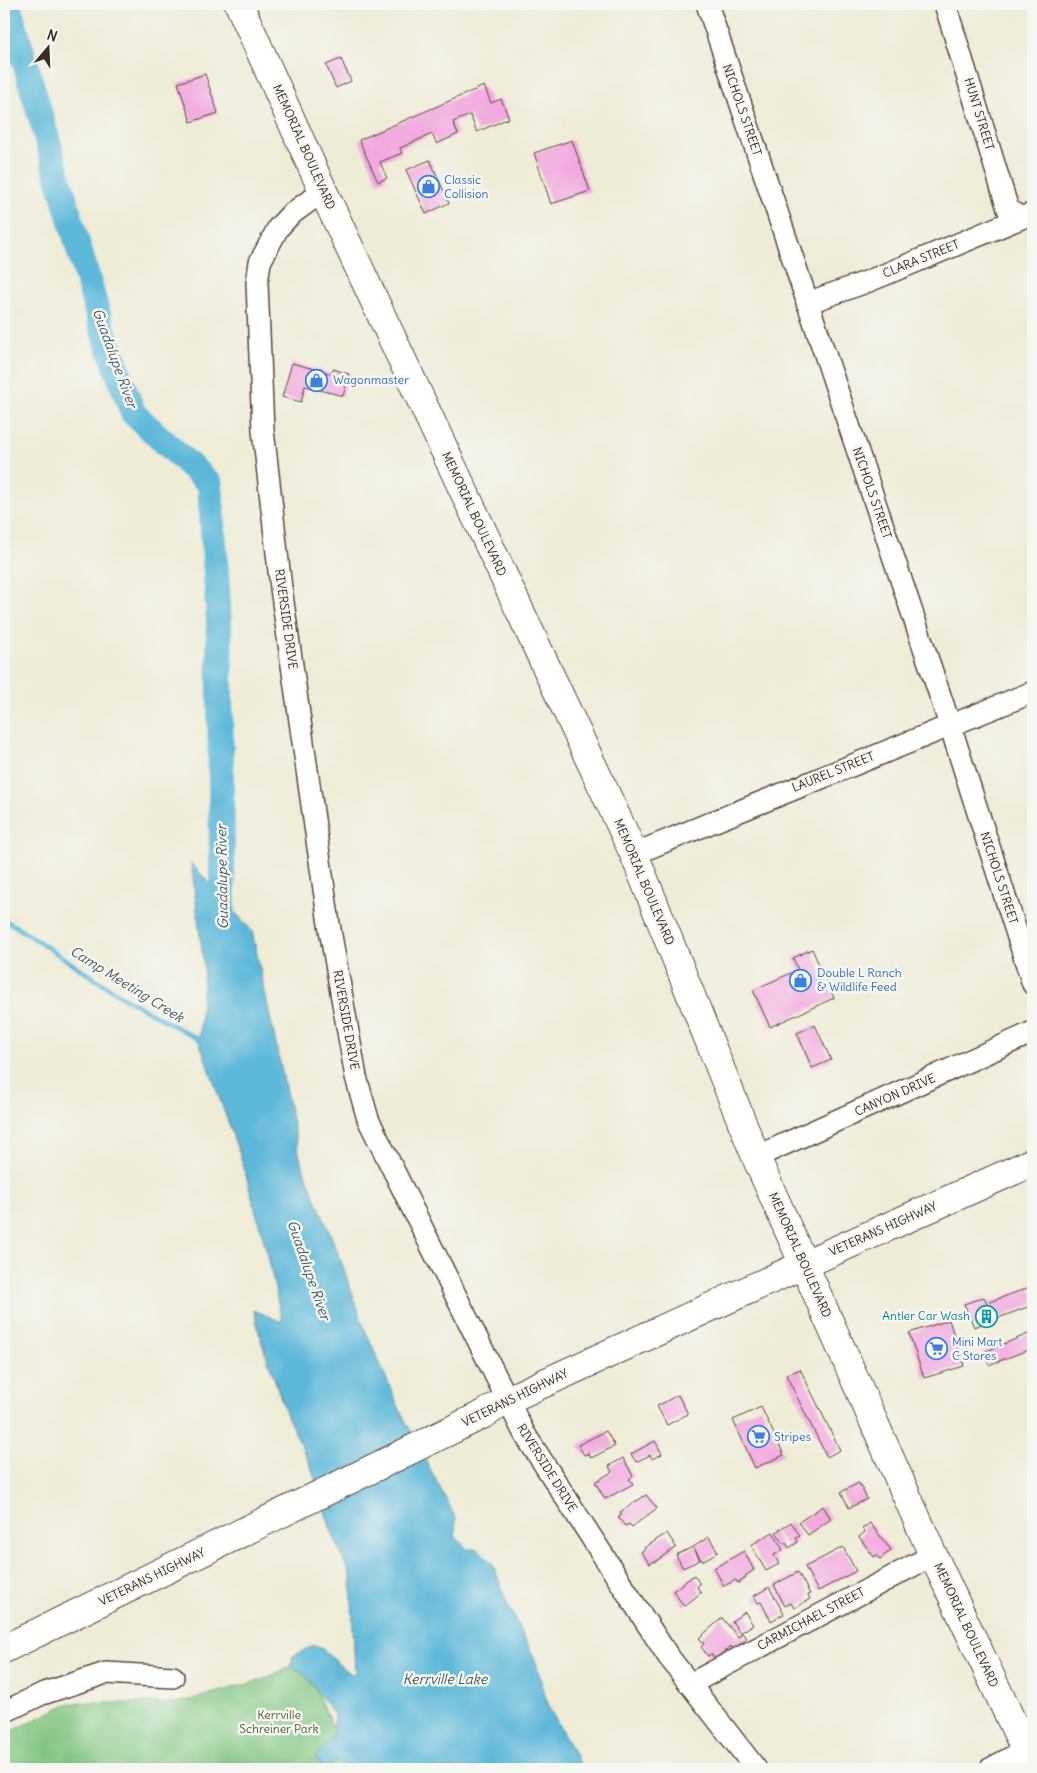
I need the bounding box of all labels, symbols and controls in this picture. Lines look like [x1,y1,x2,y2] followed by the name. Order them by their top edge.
[22,22,72,72] north arrow
[45,26,60,46] text: N
[720,62,765,158] street label: NICHOLS STREET
[961,76,998,152] street label: HUNT STREET
[270,82,339,212] street label: MEMORIAL BOULEVARD
[444,172,488,201] place label: Classic Collision
[416,175,440,199] shop icon: Classic Collision
[880,236,961,281] street label: CLARA STREET
[89,306,142,412] water label: Guadalupe River
[305,368,329,392] shop icon: Wagonmaster
[333,372,409,387] place label: Wagonmaster
[850,445,895,541] street label: NICHOLS STREET
[439,449,510,578] street label: MEMORIAL BOULEVARD
[272,568,301,670] street label: RIVERSIDE DRIVE
[789,748,876,795] street label: LAUREL STREET
[611,816,678,947] street label: MEMORIAL BOULEVARD
[212,822,232,929] water label: Guadalupe River
[978,830,1021,926] street label: NICHOLS STREET
[67,942,188,1027] water label: Camp Meeting Creek
[817,965,902,994] place label: Double L Ranch & Wildlife Feed
[789,968,813,992] shop icon: Double L Ranch & Wildlife Feed
[330,969,363,1071] street label: RIVERSIDE DRIVE
[852,1070,937,1119] street label: CANYON DRIVE
[766,1190,835,1320] street label: MEMORIAL BOULEVARD
[827,1198,939,1259] street label: VETERANS HIGHWAY
[283,1218,335,1325] water label: Guadalupe River
[974,1304,998,1328] building icon: Antler Car Wash
[882,1308,970,1323] place label: Antler Car Wash
[952,1334,1002,1363] place label: Mini Mart C Stores
[924,1337,948,1361] supermarket icon: Mini Mart C Stores
[459,1365,571,1430] street label: VETERANS HIGHWAY
[514,1421,581,1515] street label: RIVERSIDE DRIVE
[746,1425,770,1449] supermarket icon: Stripes
[774,1429,811,1444] place label: Stripes
[96,1544,208,1609] street label: VETERANS HIGHWAY
[931,1560,1002,1689] street label: MEMORIAL BOULEVARD
[755,1584,867,1653] street label: CARMICHAEL STREET
[403,1670,489,1688] water label: Kerrville Lake
[239,1707,319,1736] park label: Kerrville Schreiner Park

